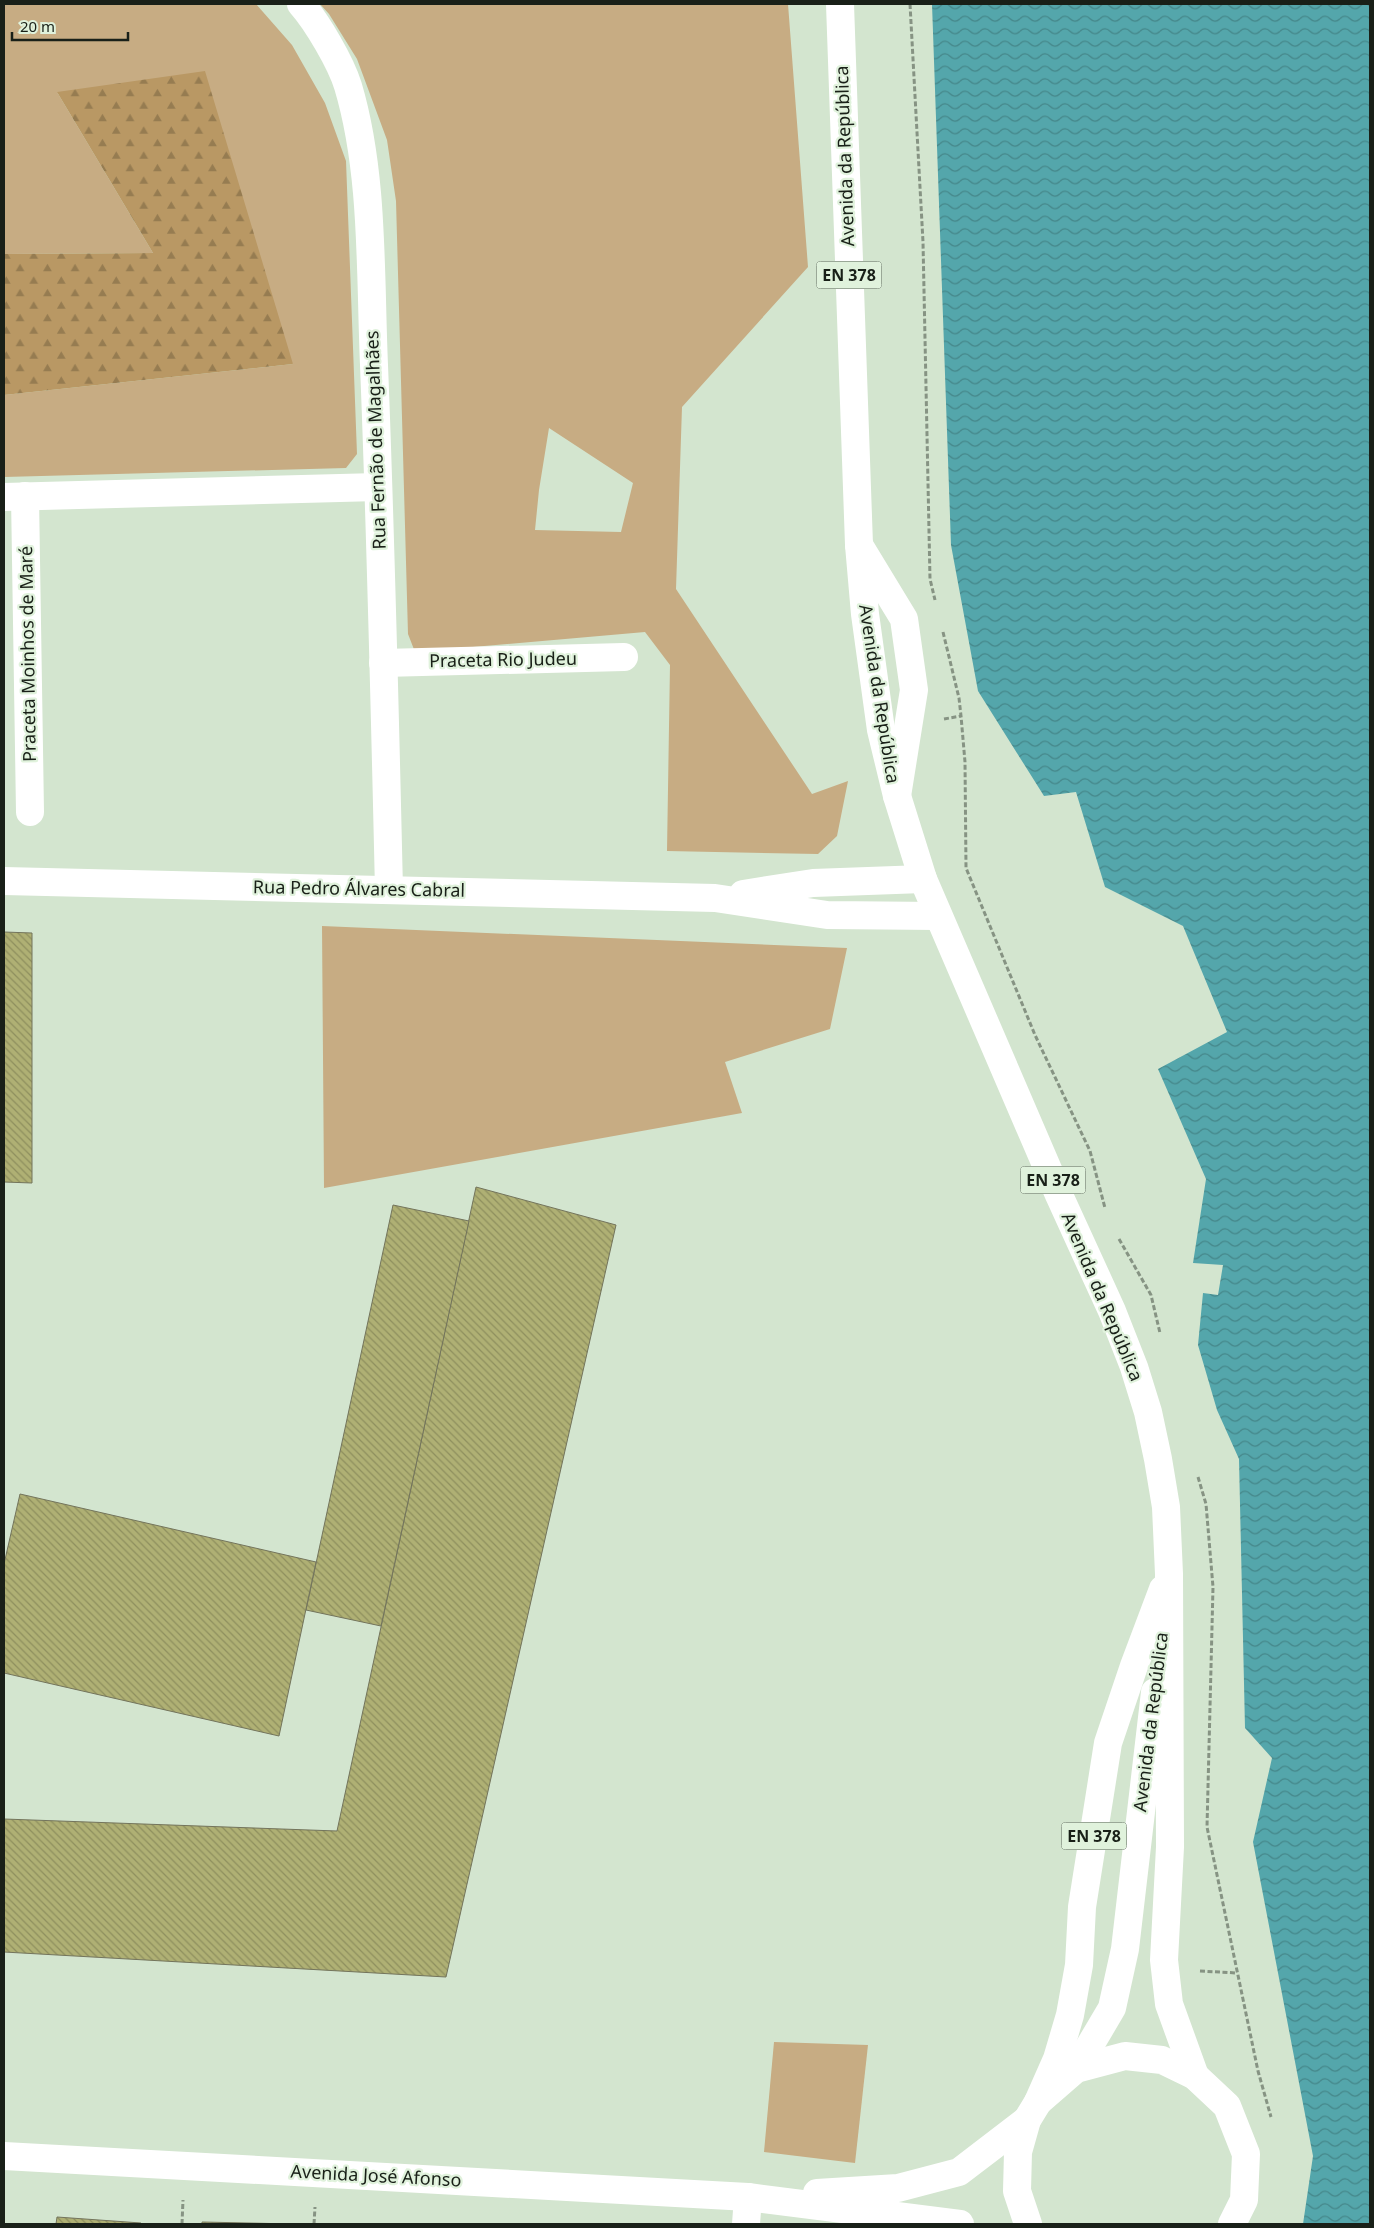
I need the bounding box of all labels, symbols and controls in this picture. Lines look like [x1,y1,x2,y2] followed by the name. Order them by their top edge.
[12,10,129,42] scale bar
[20,16,55,36] text: 20 m
[829,65,859,247] street label: Avenida da República
[816,262,882,288] road number: EN 378
[359,330,391,550] street label: Rua Fernão de Magalhães
[13,546,41,762] street label: Praceta Moinhos de Maré
[854,603,906,785] street label: Avenida da República
[429,646,577,672] street label: Praceta Rio Judeu
[253,874,465,902] street label: Rua Pedro Álvares Cabral
[1020,1166,1086,1194] road number: EN 378
[1057,1209,1149,1385] street label: Avenida da República
[1127,1631,1173,1813] street label: Avenida da República
[1062,1822,1126,1850] road number: EN 378
[290,2159,462,2191] street label: Avenida José Afonso

